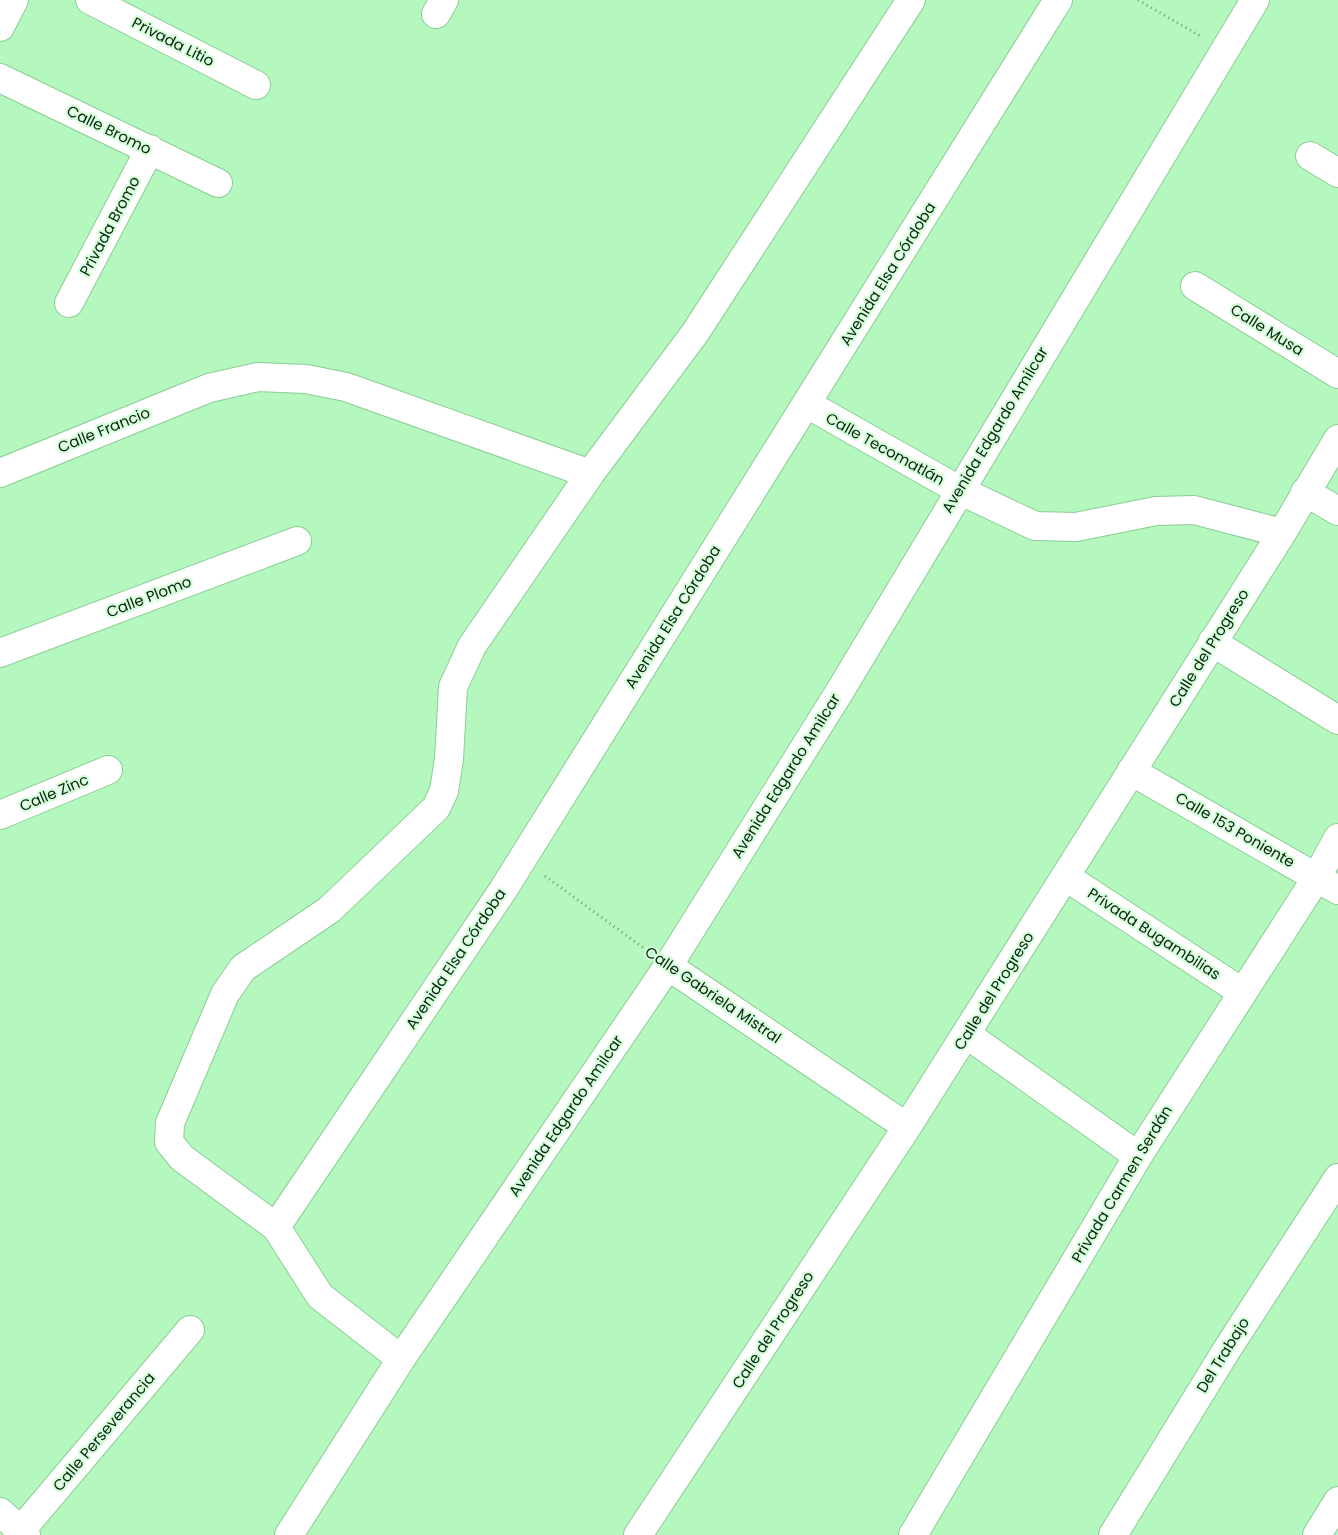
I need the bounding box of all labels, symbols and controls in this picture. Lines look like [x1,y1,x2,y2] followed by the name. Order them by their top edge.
[128,12,218,71] street label: Privada Litio
[63,100,155,159] street label: Calle Bromo
[74,172,145,279] street label: Privada Bromo
[835,198,940,350] street label: Avenida Elsa Córdoba
[1227,299,1308,360] street label: Calle Musa
[936,342,1053,517] street label: Avenida Edgardo Amilcar
[55,402,153,458] street label: Calle Francio
[822,407,949,490] street label: Calle Tecomatlán
[620,541,725,693] street label: Avenida Elsa Córdoba
[103,571,194,622] street label: Calle Plomo
[1164,585,1253,711] street label: Calle del Progreso
[726,689,845,862] street label: Avenida Edgardo Amilcar
[16,769,91,816] street label: Calle Zinc
[1172,787,1299,872] street label: Calle 153 Poniente
[1084,883,1225,985] street label: Privada Bugambilias
[401,884,511,1033] street label: Avenida Elsa Córdoba
[949,928,1038,1054] street label: Calle del Progreso
[641,941,786,1048] street label: Calle Gabriela Mistral
[504,1030,628,1201] street label: Avenida Edgardo Amilcar
[1066,1101,1177,1266] street label: Privada Carmen Serdán
[727,1267,818,1392] street label: Calle del Progreso
[1191,1313,1254,1396] street label: Del Trabajo
[48,1368,160,1496] street label: Calle Perseverancia

